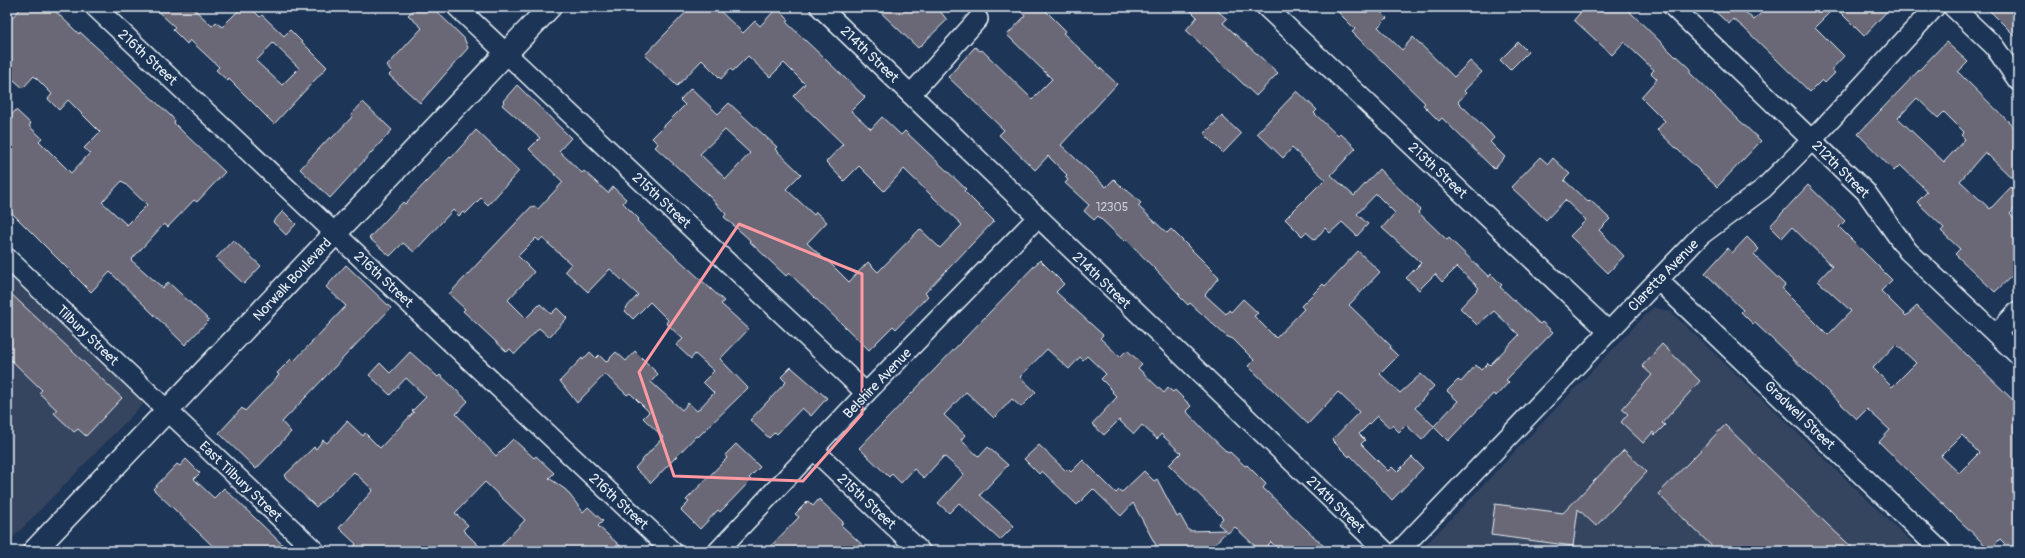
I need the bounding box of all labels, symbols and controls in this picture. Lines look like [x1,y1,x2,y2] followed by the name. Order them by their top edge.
[837,22,903,87] street label: 214th Street
[115,26,181,89] street label: 216th Street
[1808,137,1873,202] street label: 212th Street
[1405,139,1471,202] street label: 213th Street
[629,169,695,232] street label: 215th Street
[1096,200,1128,215] house number: 12305
[250,234,335,324] street label: Norwalk Boulevard
[1625,236,1702,315] street label: Claretta Avenue
[351,248,417,311] street label: 216th Street
[1069,248,1135,313] street label: 214th Street
[53,302,122,369] street label: Tilbury Street
[840,345,915,422] street label: Belshire Avenue
[1761,377,1839,454] street label: Gradwell Street
[196,438,286,525] street label: East Tilbury Street
[586,470,652,533] street label: 216th Street
[834,470,900,533] street label: 215th Street
[1303,472,1369,537] street label: 214th Street

